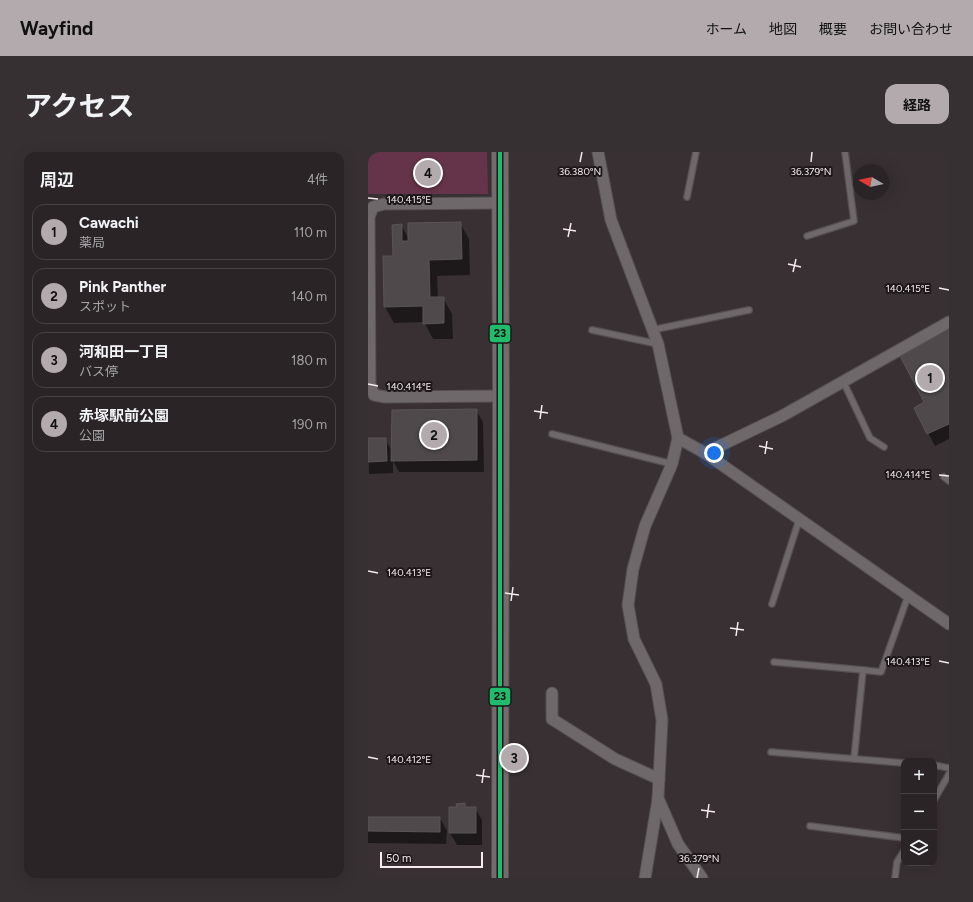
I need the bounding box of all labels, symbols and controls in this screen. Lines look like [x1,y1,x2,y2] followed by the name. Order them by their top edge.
[20,17,93,40] text: Wayfind
[705,21,747,38] text: ホーム
[769,21,797,38] text: 地図
[819,21,847,38] text: 概要
[869,21,953,38] text: お問い合わせ
[885,84,949,124] button: 経路
[24,89,135,123] text: アクセス
[415,158,441,188] pin: 4
[853,164,889,200] north arrow
[559,165,601,178] text: 36.380°N
[790,165,832,178] text: 36.379°N
[40,170,74,190] text: 周辺
[307,172,328,187] text: 4件
[387,193,431,206] text: 140.415°E
[79,214,139,232] text: Cawachi
[51,225,57,240] text: 1
[294,225,327,240] text: 110 m
[79,235,105,250] text: 薬局
[79,278,166,296] text: Pink Panther
[886,282,930,295] text: 140.415°E
[50,289,58,304] text: 2
[291,289,327,304] text: 140 m
[79,299,131,314] text: スポット
[489,324,511,343] line badge: 23
[494,327,506,340] text: 23
[79,343,169,361] text: 河和田一丁目
[50,353,58,368] text: 3
[291,353,327,368] text: 180 m
[917,363,943,393] pin: 1
[79,364,118,379] text: バス停
[387,380,432,393] text: 140.414°E
[79,407,169,425] text: 赤塚駅前公園
[50,417,58,432] text: 4
[292,417,327,432] text: 190 m
[421,420,447,450] pin: 2
[79,428,105,443] text: 公園
[704,443,724,463] your location
[886,468,931,481] text: 140.414°E
[387,566,431,579] text: 140.413°E
[886,655,930,668] text: 140.413°E
[489,687,511,706] line badge: 23
[494,690,506,703] text: 23
[501,743,527,773] pin: 3
[387,753,431,766] text: 140.412°E
[901,758,937,866] map controls
[901,758,937,794] button: +
[901,794,937,830] button: −
[901,830,937,866] button: layers
[380,850,483,869] scale bar
[386,852,411,865] text: 50 m
[678,852,720,865] text: 36.379°N

